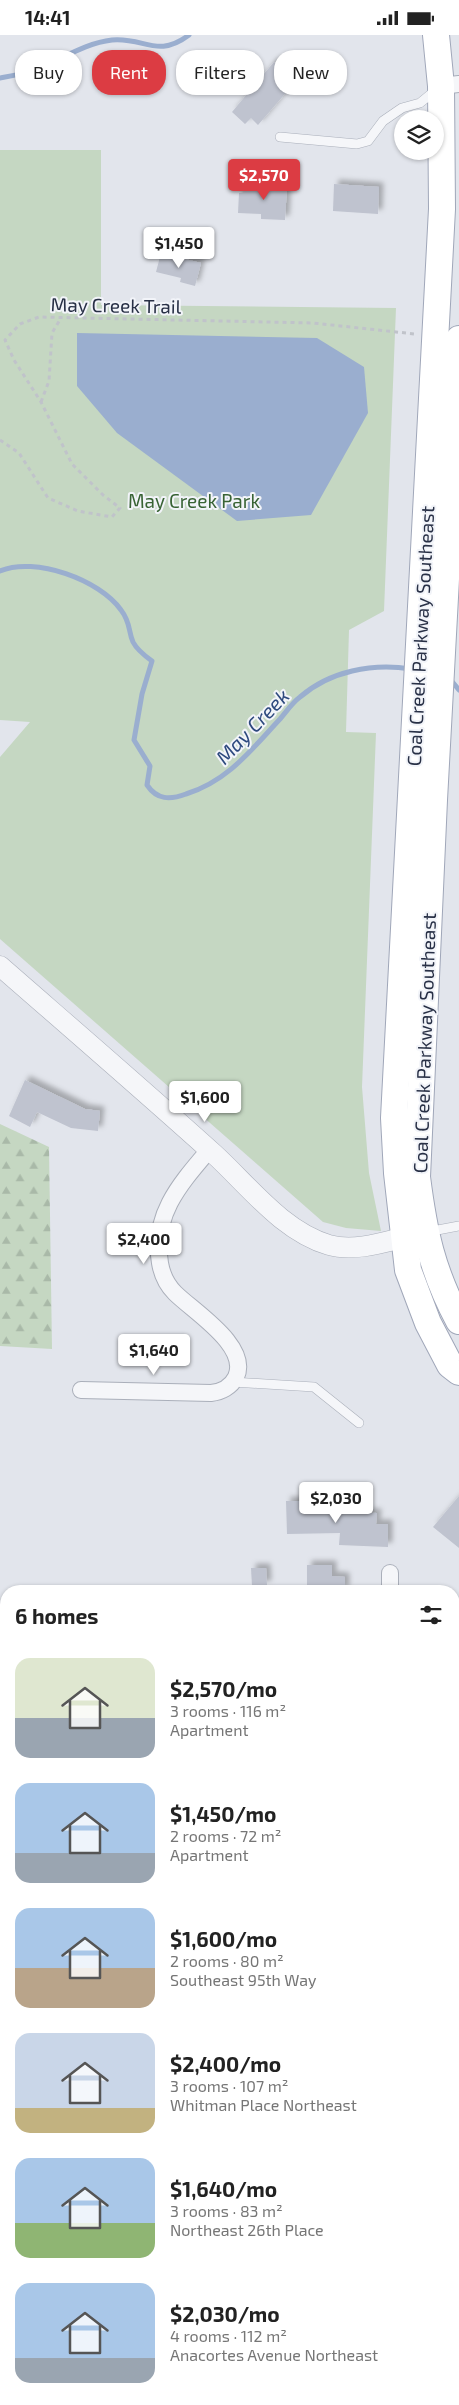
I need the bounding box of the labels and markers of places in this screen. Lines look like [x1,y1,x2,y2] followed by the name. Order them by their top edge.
[223,159,305,201] pin: $2,570
[138,227,220,269] pin: $1,450
[164,1081,246,1123] pin: $1,600
[103,1223,185,1265] pin: $2,400
[113,1333,195,1376] pin: $1,640
[295,1481,377,1524] pin: $2,030

